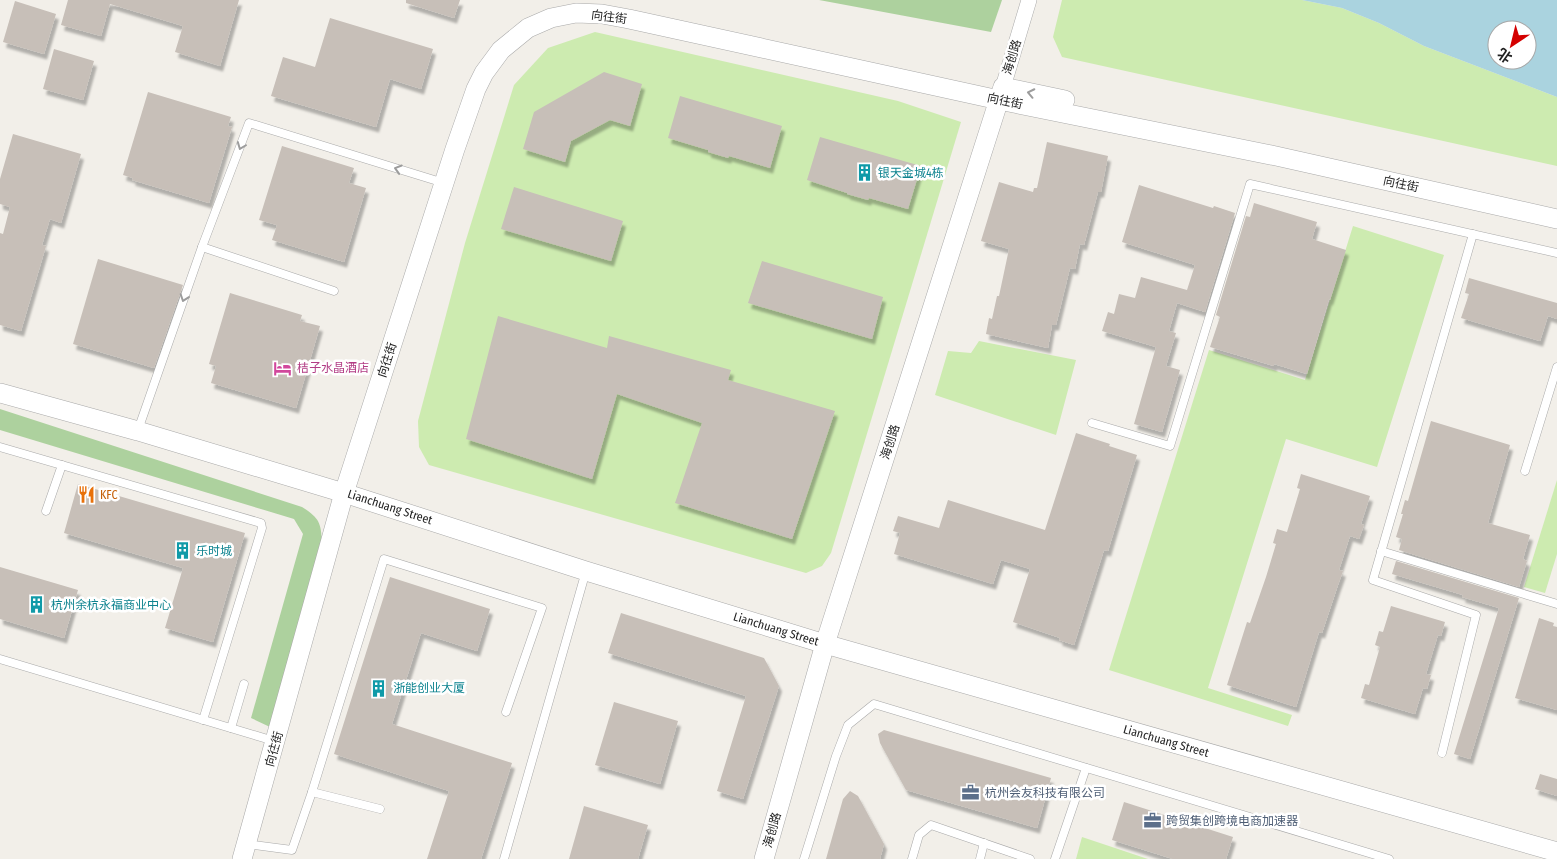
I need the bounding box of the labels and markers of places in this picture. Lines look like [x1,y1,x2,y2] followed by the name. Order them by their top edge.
[854,163,874,183] building icon: 银天金城4栋
[878,166,944,180] place label: 银天金城4栋
[273,358,293,378] hotel icon: 桔子水晶酒店
[297,361,369,375] place label: 桔子水晶酒店
[76,485,96,505] restaurant icon: KFC
[100,488,118,502] place label: KFC
[172,541,192,561] building icon: 乐时城
[196,544,232,558] place label: 乐时城
[27,595,47,615] building icon: 杭州余杭永福商业中心
[51,598,171,612] place label: 杭州余杭永福商业中心
[369,678,389,698] building icon: 浙能创业大厦
[393,681,465,695] place label: 浙能创业大厦
[961,783,981,803] office icon: 杭州会友科技有限公司
[985,786,1105,800] place label: 杭州会友科技有限公司
[1142,811,1162,831] office icon: 跨贸集创跨境电商加速器
[1166,814,1298,828] place label: 跨贸集创跨境电商加速器

